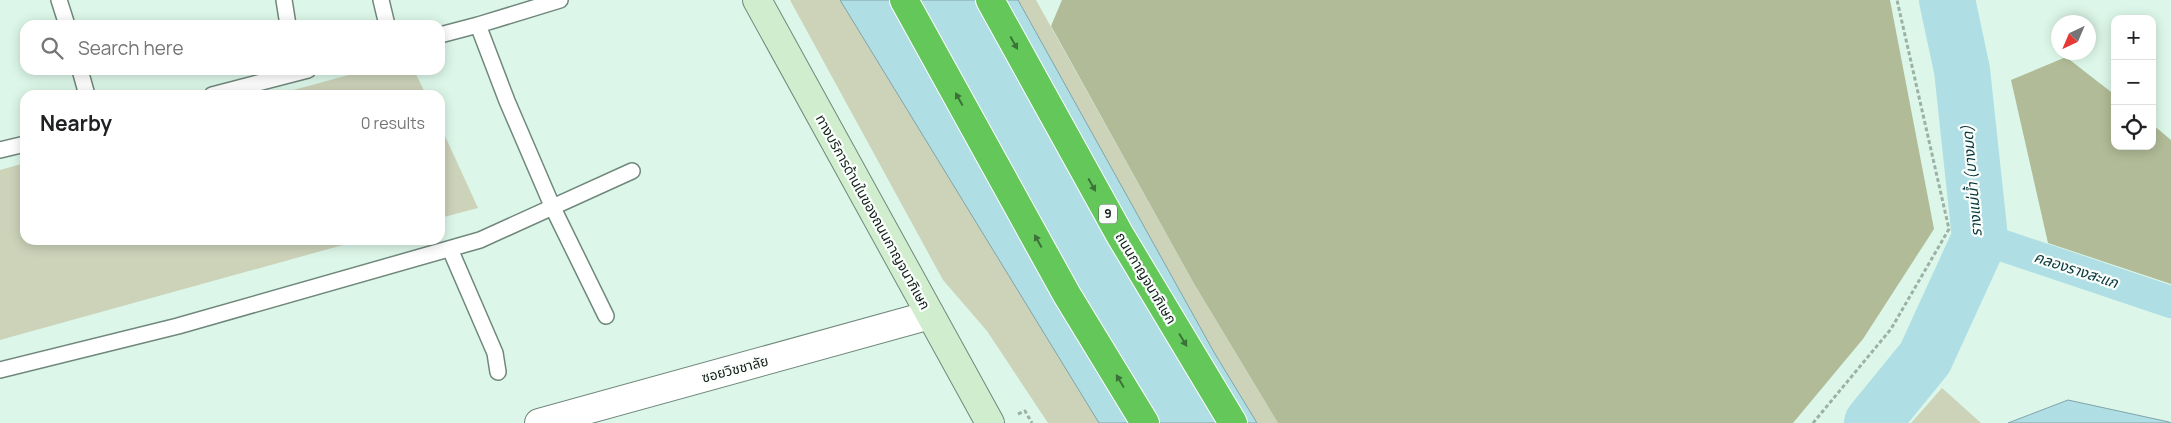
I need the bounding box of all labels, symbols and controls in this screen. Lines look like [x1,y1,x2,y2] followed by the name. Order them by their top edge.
[2051,15,2096,60] north arrow
[2111,15,2156,150] map controls
[2111,15,2156,60] button: +
[20,20,445,75] search box
[38,34,66,62] icon: search
[78,35,184,61] text: Search here
[1010,35,1018,50] one-way arrow
[2111,60,2156,105] button: −
[955,92,963,106] one-way arrow
[2111,105,2156,150] button: locate
[40,109,112,137] text: Nearby
[812,111,935,313] street label: ทางบริการด้านในของถนนกาญจนาภิเษก
[361,112,425,134] text: 0 results
[1956,124,1987,238] water label: รางแม่น้ำ (บางมด)
[1088,178,1097,192] one-way arrow
[1099,204,1117,223] road number: 9
[1112,228,1181,327] street label: ถนนกาญจนาภิเษก
[1033,235,1042,248] one-way arrow
[2032,246,2122,293] water label: คลองรางสะแก
[1179,334,1188,347] one-way arrow
[699,350,770,387] street label: ซอยวิชชาลัย
[1115,375,1124,388] one-way arrow

